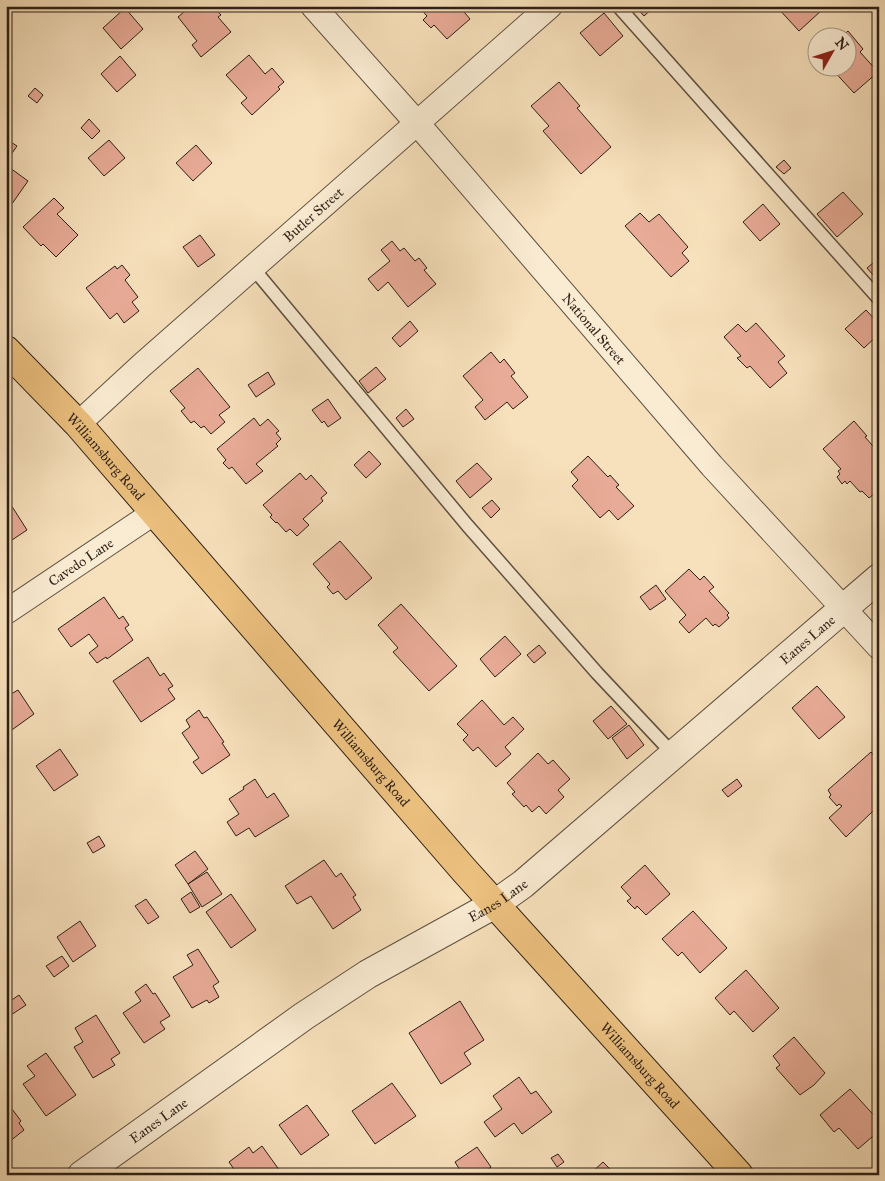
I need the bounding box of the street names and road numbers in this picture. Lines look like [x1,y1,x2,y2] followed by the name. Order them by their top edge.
[280,184,347,246] street label: Butler Street
[558,290,629,368] street label: National Street
[63,410,148,504] street label: Williamsburg Road
[45,534,117,590] street label: Cavedo Lane
[777,612,839,668] street label: Eanes Lane
[328,716,413,810] street label: Williamsburg Road
[466,876,532,926] street label: Eanes Lane
[596,1019,683,1112] street label: Williamsburg Road
[126,1094,191,1147] street label: Eanes Lane

